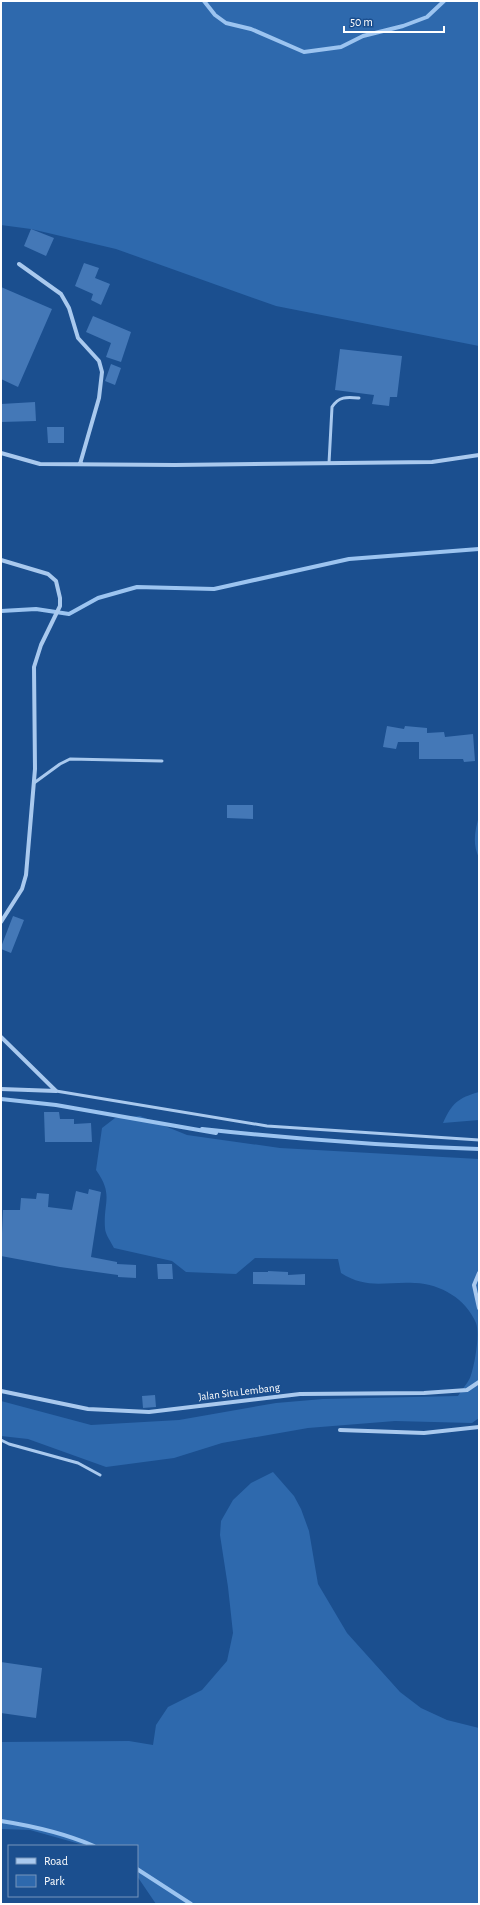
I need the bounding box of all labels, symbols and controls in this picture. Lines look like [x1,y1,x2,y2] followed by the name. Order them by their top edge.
[344,8,444,34] scale bar
[350,16,373,28] text: 50 m
[198,1381,281,1402] street label: Jalan Situ Lembang
[8,1845,138,1897] legend
[44,1855,68,1867] text: Road
[44,1875,65,1887] text: Park

